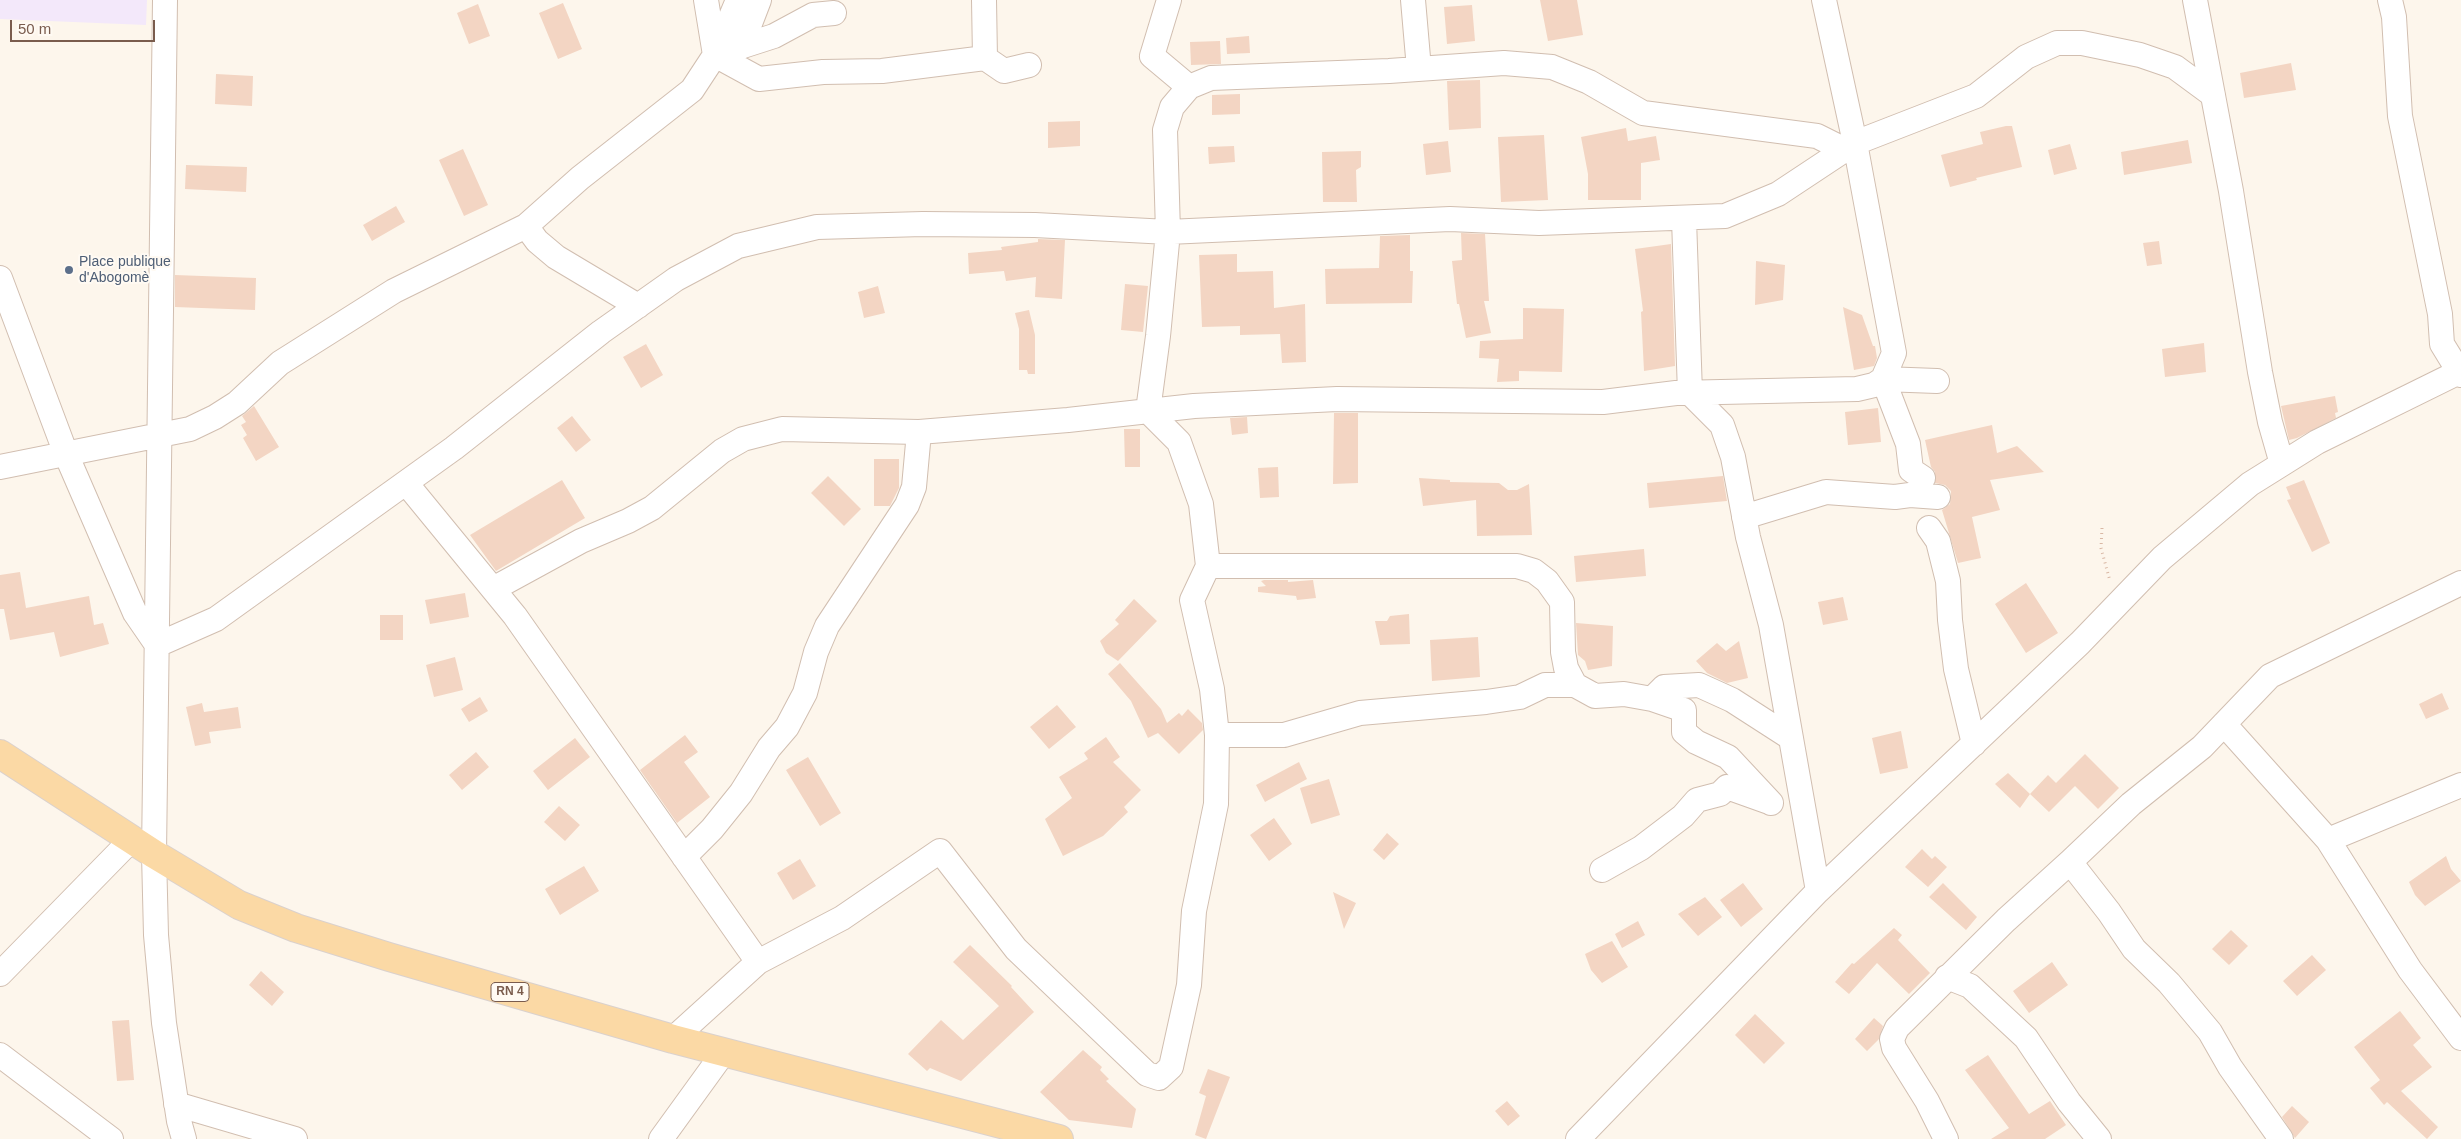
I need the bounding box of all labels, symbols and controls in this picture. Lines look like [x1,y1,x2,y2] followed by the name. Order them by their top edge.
[12,10,158,42] scale bar
[18,20,51,37] text: 50 m
[79,254,171,286] place label: Place publique d'Abogomè
[63,264,75,276] marker: Place publique d'Abogomè
[491,982,529,1002] road number: RN 4

